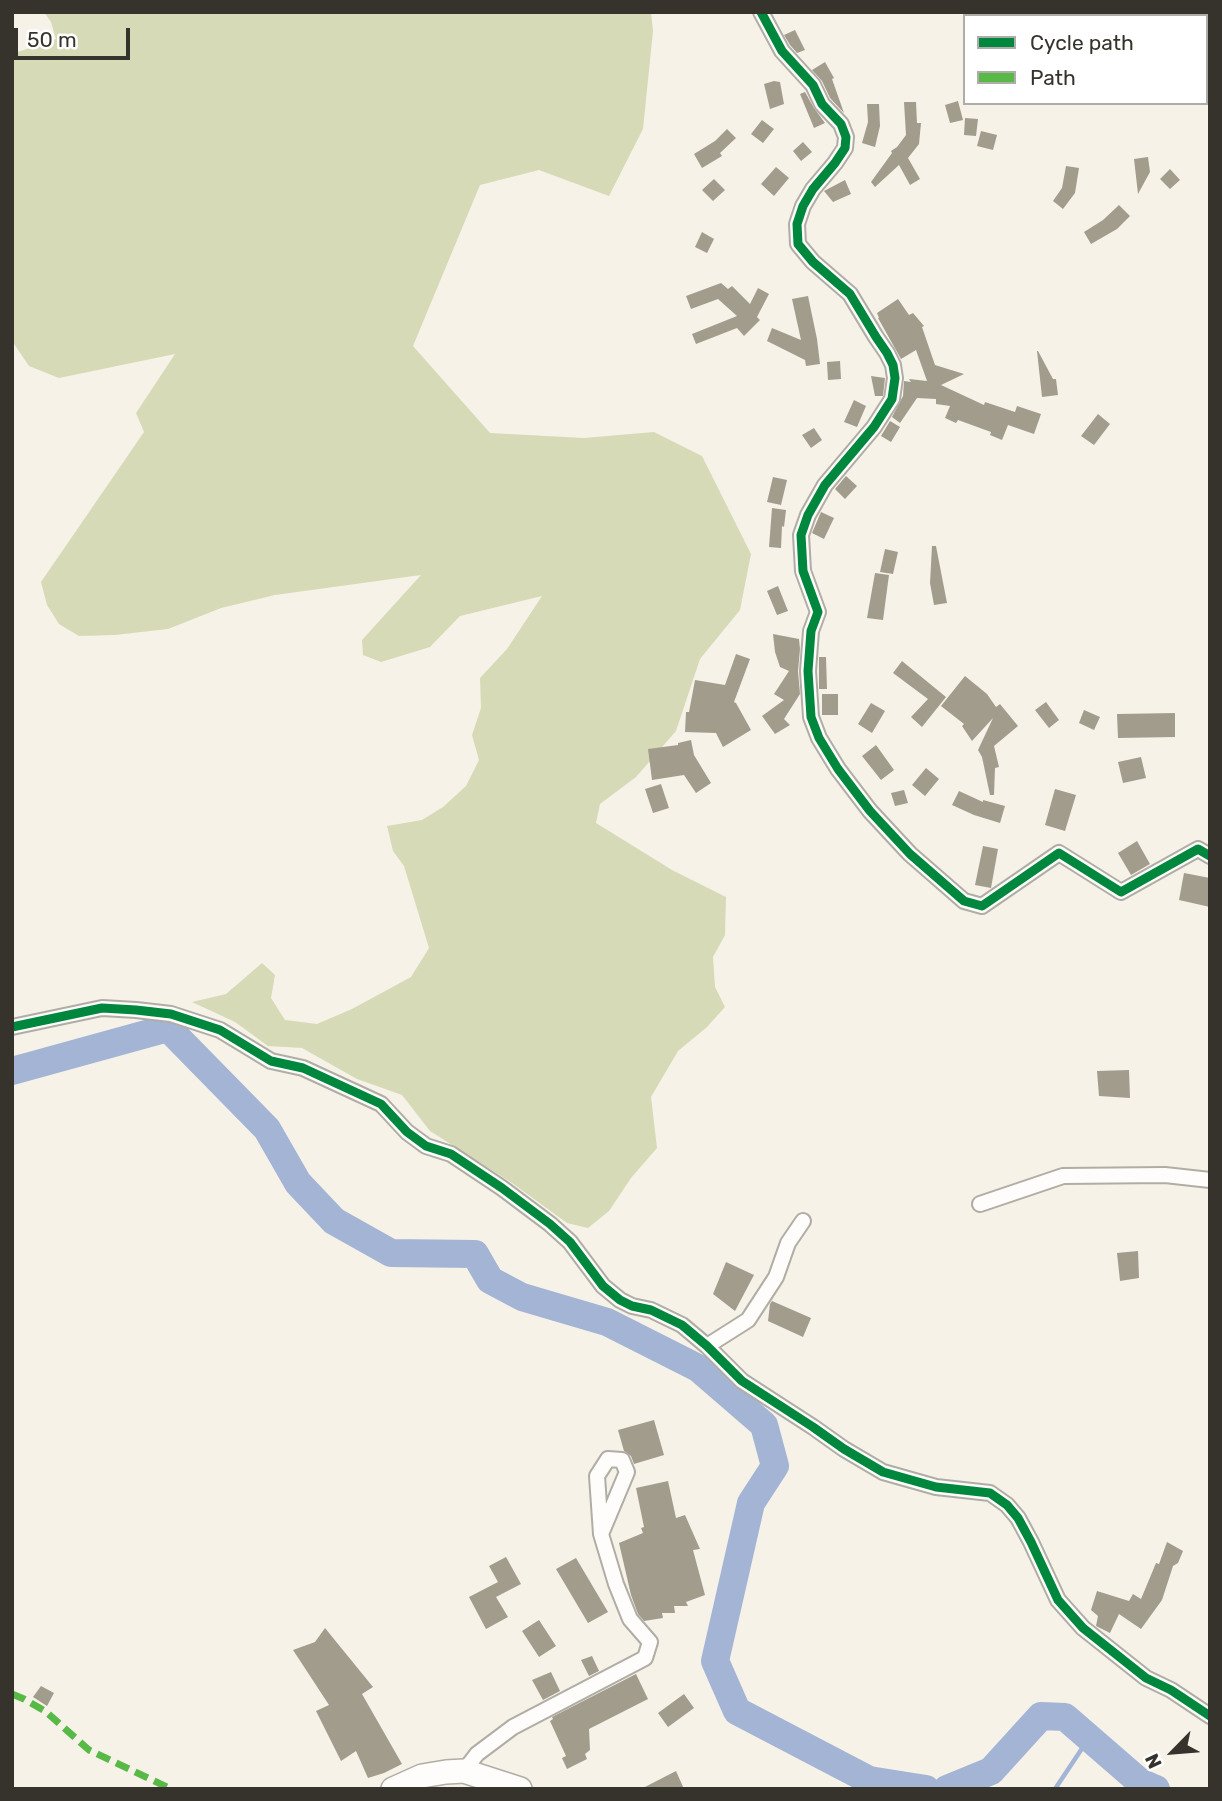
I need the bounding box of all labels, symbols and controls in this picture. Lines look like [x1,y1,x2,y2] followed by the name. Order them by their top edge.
[18,14,133,58] scale bar
[963,14,1208,105] legend
[27,27,77,52] text: 50 m
[1030,30,1134,55] text: Cycle path
[1030,65,1076,90] text: Path
[1138,1717,1208,1787] north arrow
[1140,1750,1167,1772] text: N

